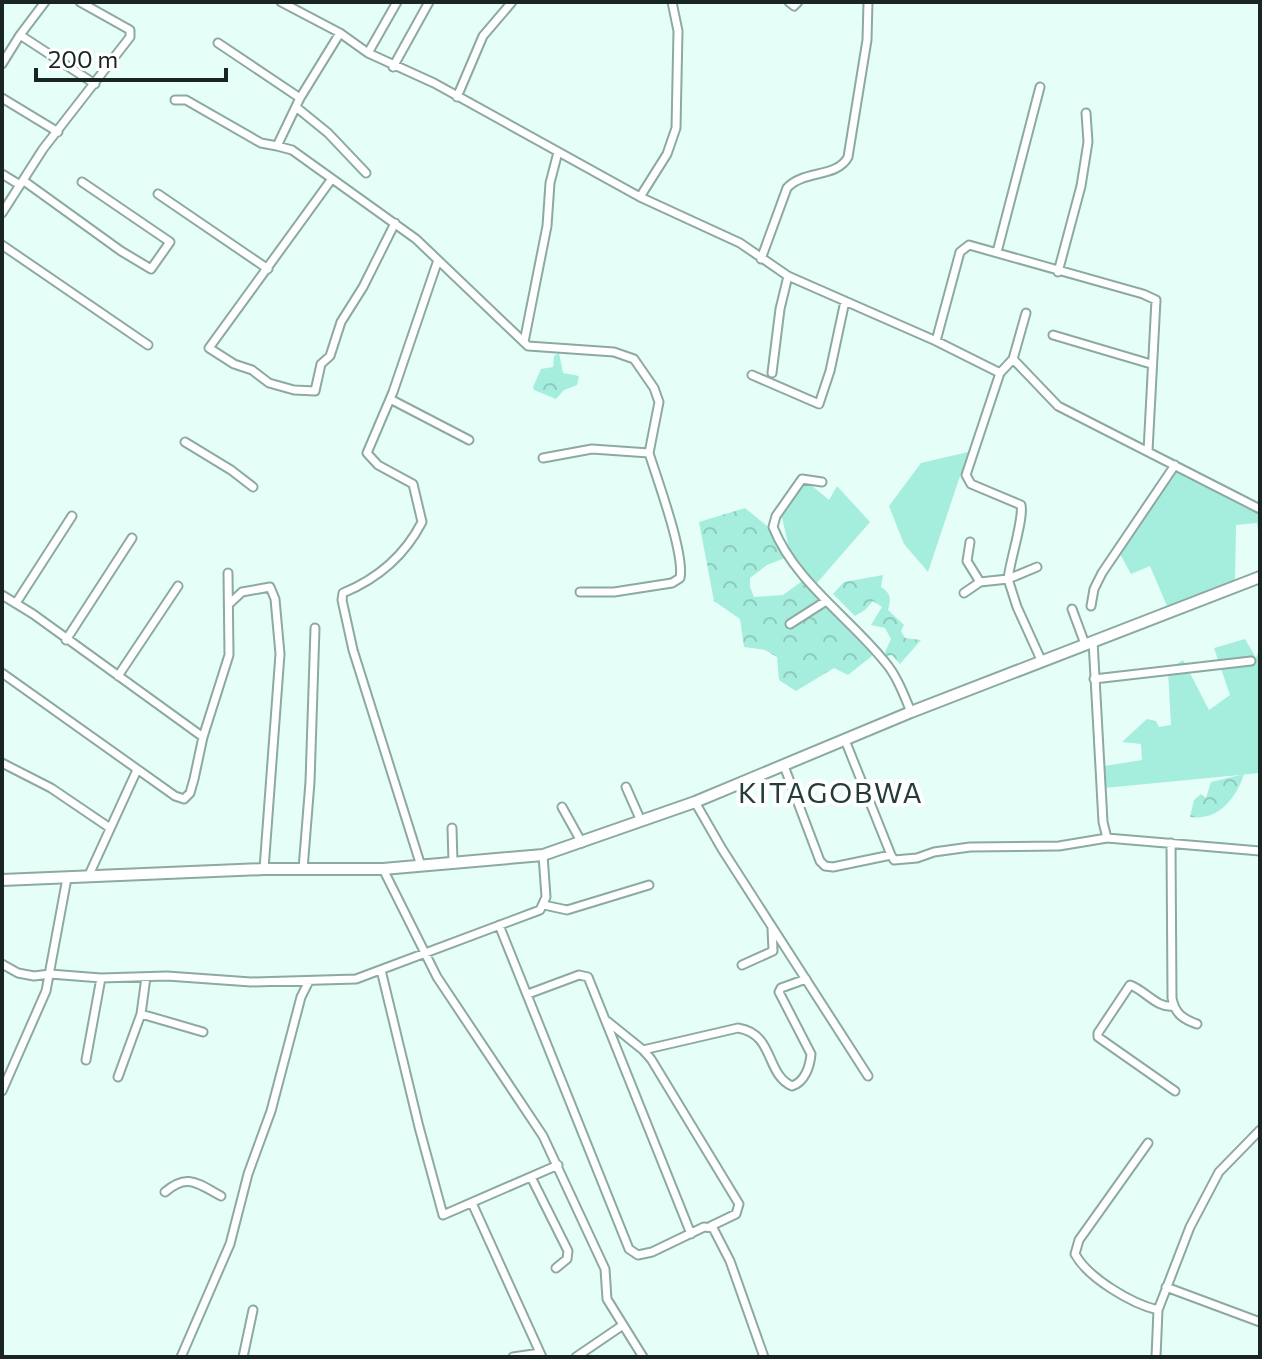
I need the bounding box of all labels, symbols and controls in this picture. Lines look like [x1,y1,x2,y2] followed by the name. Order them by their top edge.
[36,32,226,82] scale bar
[48,44,118,73] text: 200 m
[738,775,924,809] district label: KITAGOBWA

